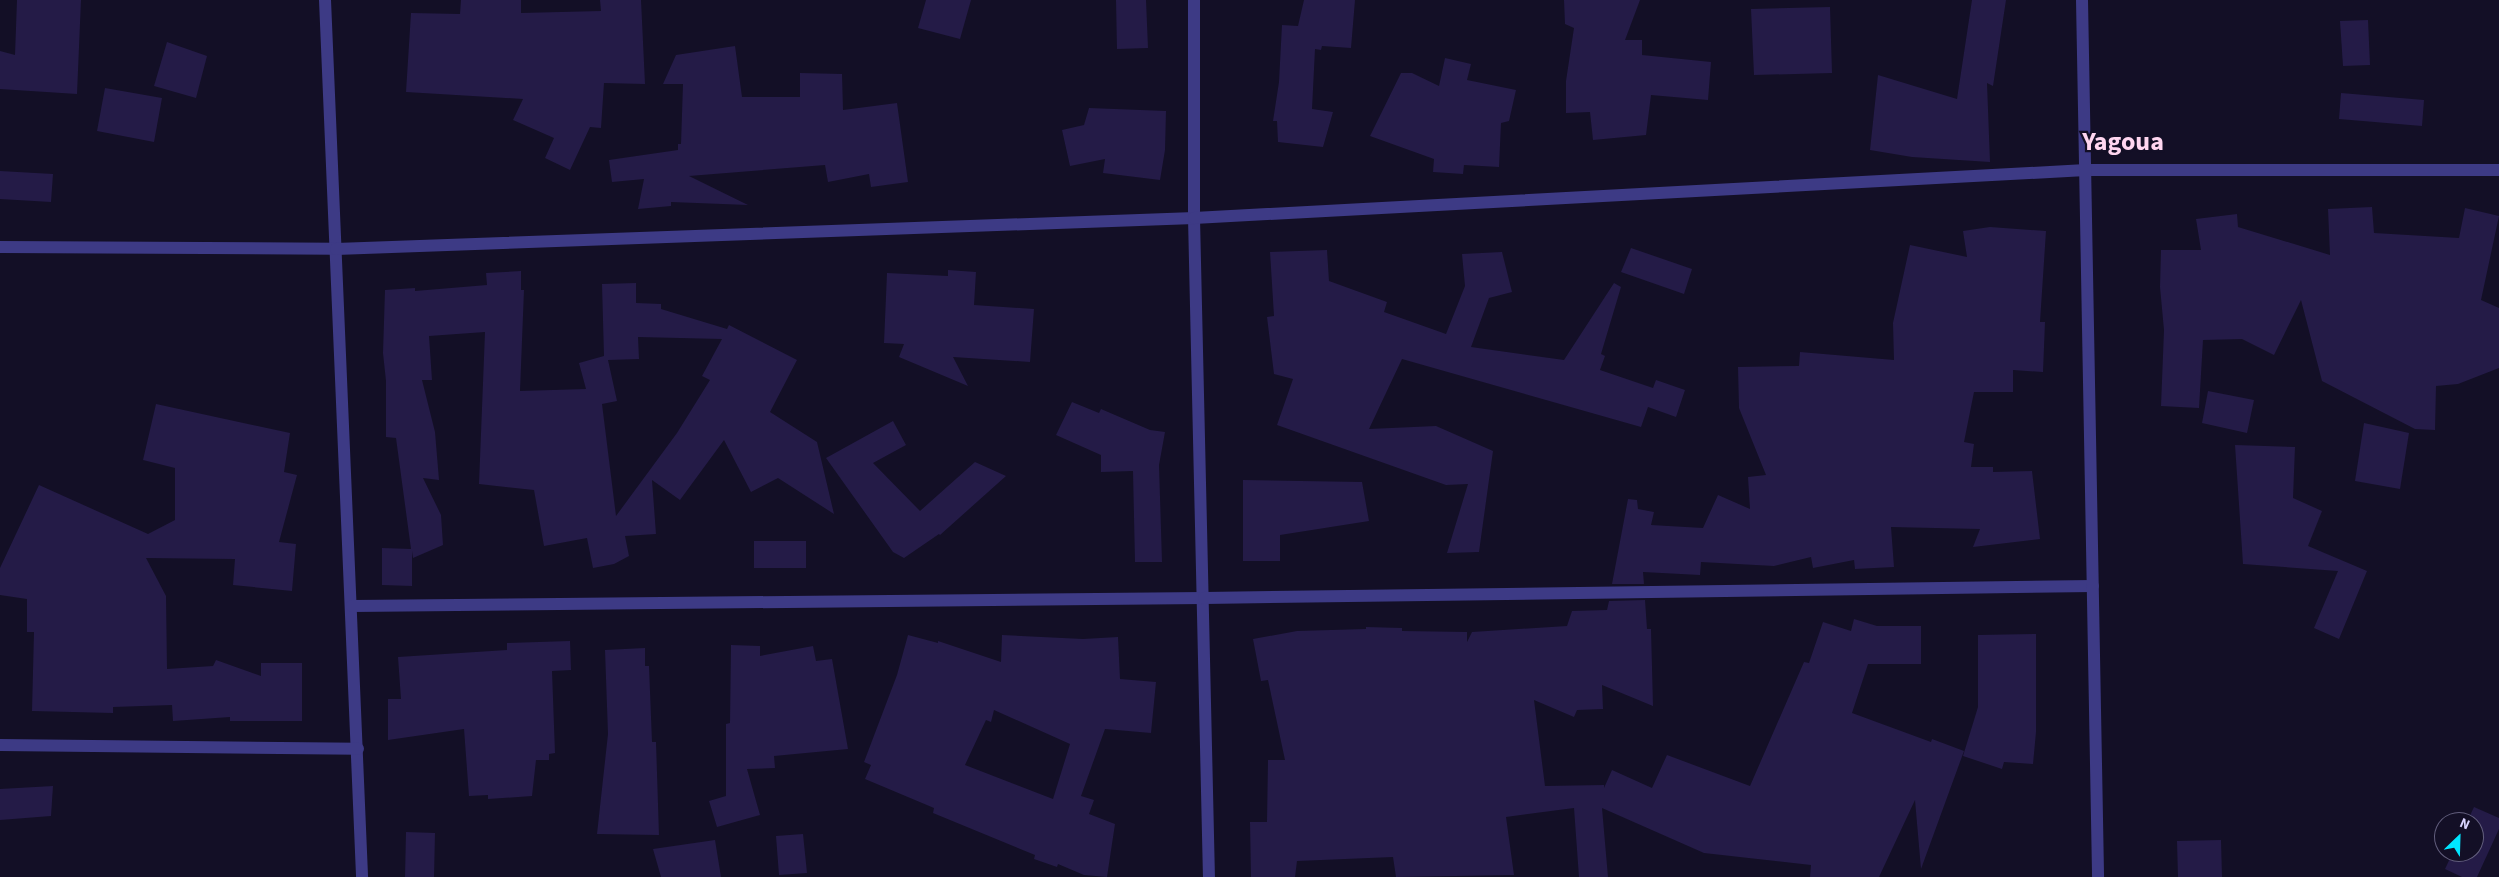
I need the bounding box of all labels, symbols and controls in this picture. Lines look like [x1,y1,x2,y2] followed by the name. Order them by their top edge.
[2082,126,2164,158] district label: Yagoua
[2434,812,2484,862] north arrow
[2456,813,2473,835] text: N

